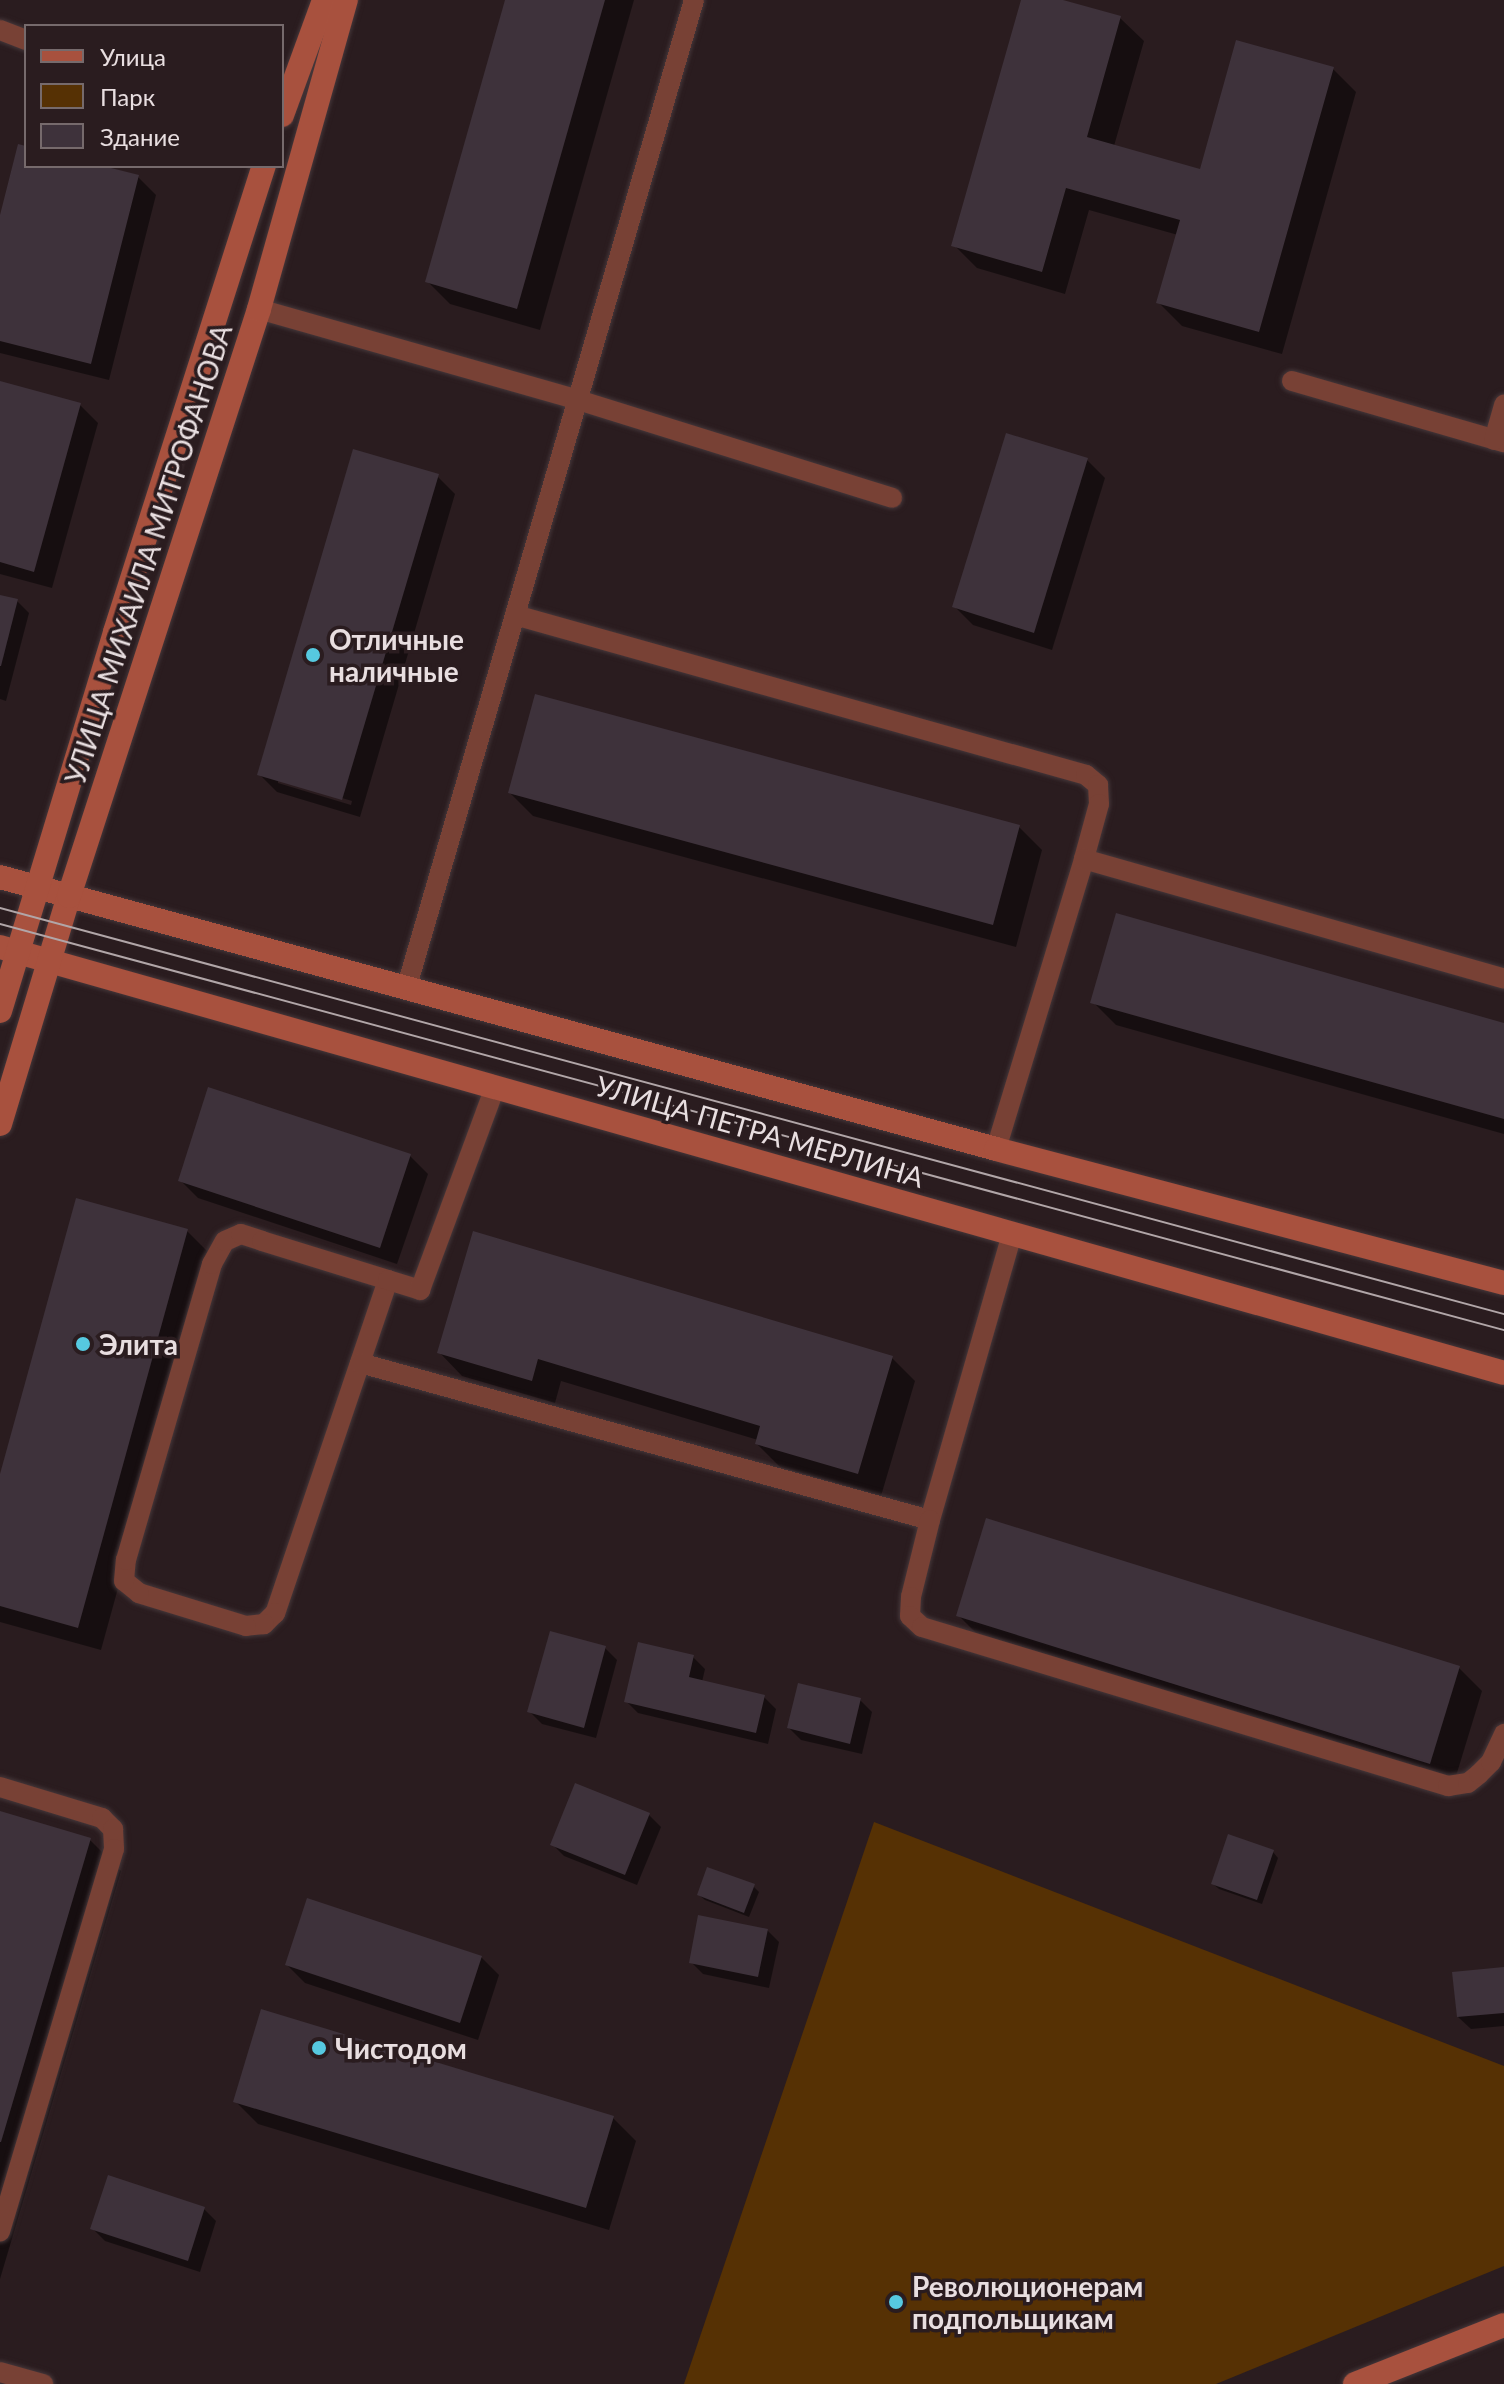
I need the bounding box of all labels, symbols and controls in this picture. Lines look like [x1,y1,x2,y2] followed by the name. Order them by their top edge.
[24,24,284,168] legend
[100,42,166,71] text: Улица
[100,82,155,111] text: Парк
[100,122,180,151] text: Здание
[58,320,238,788] street label: УЛИЦА МИХАИЛА МИТРОФАНОВА
[329,622,464,688] place label: Отличные наличные
[304,646,322,664] marker: Отличные наличные
[592,1068,928,1194] street label: УЛИЦА ПЕТРА МЕРЛИНА
[99,1327,178,1361] place label: Элита
[74,1335,92,1353] marker: Элита
[335,2031,467,2065] place label: Чистодом
[310,2039,328,2057] marker: Чистодом
[912,2269,1143,2335] place label: Революционерам подпольщикам
[887,2293,905,2311] marker: Революционерам подпольщикам

